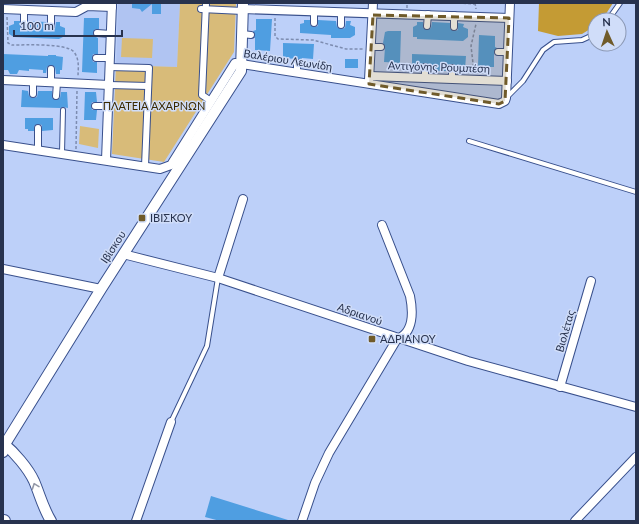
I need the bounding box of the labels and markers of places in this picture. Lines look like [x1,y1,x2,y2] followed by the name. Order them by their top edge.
[150,211,192,224] place label: ΙΒΙΣΚΟΥ
[137,213,147,223] marker: ΙΒΙΣΚΟΥ
[380,332,436,345] place label: ΑΔΡΙΑΝΟΥ
[367,334,377,344] marker: ΑΔΡΙΑΝΟΥ

